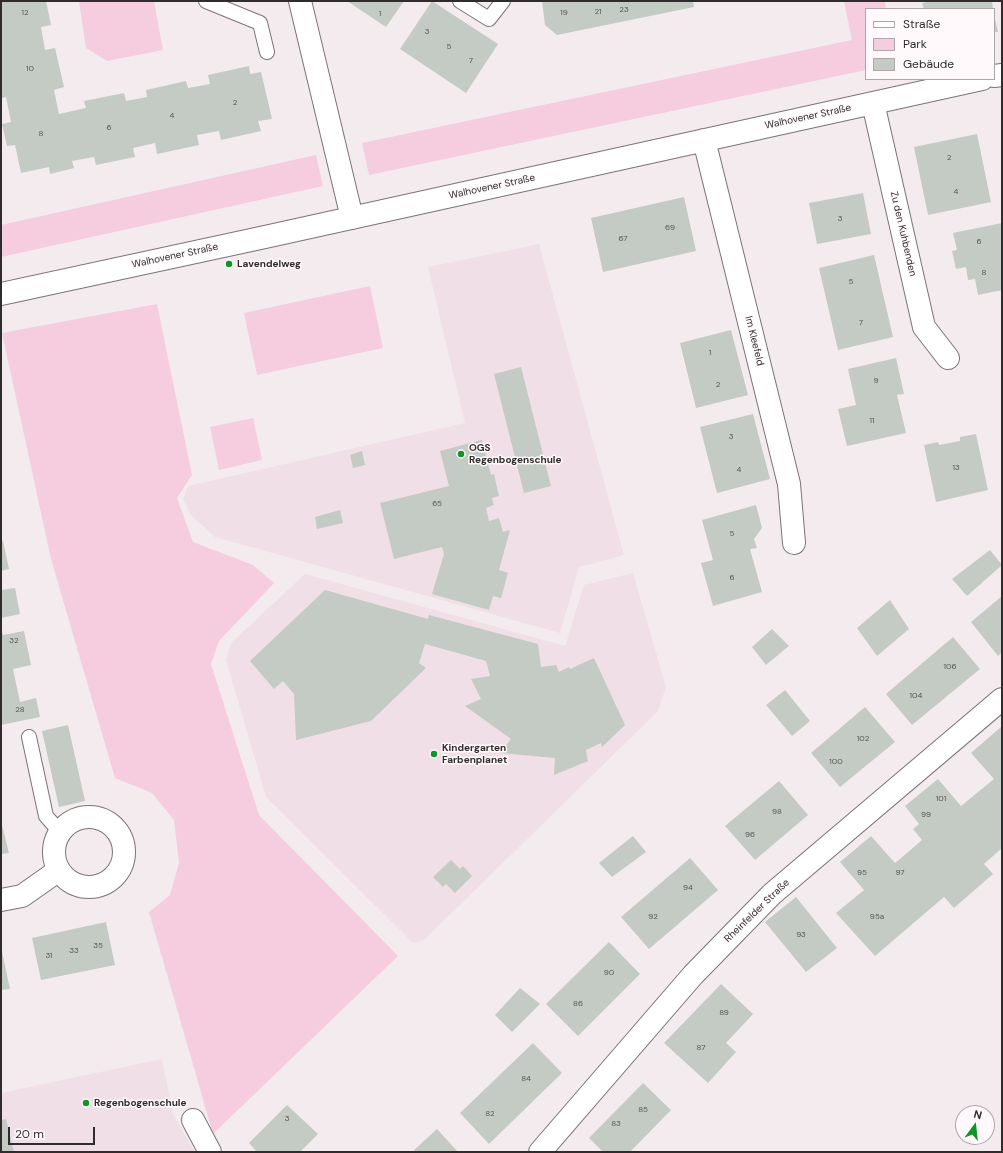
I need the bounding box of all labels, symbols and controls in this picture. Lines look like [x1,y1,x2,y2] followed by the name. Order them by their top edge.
[619,5,629,15] house number: 23
[594,7,602,17] house number: 21
[21,8,29,18] house number: 12
[560,8,568,18] house number: 19
[865,8,995,80] legend
[379,9,381,19] house number: 1
[903,16,940,32] text: Straße
[425,27,429,37] house number: 3
[903,36,927,52] text: Park
[447,42,451,52] house number: 5
[469,56,473,66] house number: 7
[903,56,954,72] text: Gebäude
[26,64,34,74] house number: 10
[233,98,237,108] house number: 2
[764,102,852,132] street label: Walhovener Straße
[170,111,174,121] house number: 4
[106,123,112,133] house number: 6
[39,129,43,139] house number: 8
[947,153,951,163] house number: 2
[448,172,536,202] street label: Walhovener Straße
[954,187,958,197] house number: 4
[887,190,919,278] street label: Zu den Kuhbenden
[838,214,842,224] house number: 3
[665,223,675,233] house number: 69
[618,234,628,244] house number: 67
[976,237,982,247] house number: 6
[131,241,219,271] street label: Walhovener Straße
[237,258,301,270] place label: Lavendelweg
[224,259,234,269] marker: Lavendelweg
[982,268,986,278] house number: 8
[849,277,853,287] house number: 5
[742,315,766,367] street label: Im Kleefeld
[859,318,863,328] house number: 7
[709,348,711,358] house number: 1
[873,376,879,386] house number: 9
[716,380,720,390] house number: 2
[870,416,874,426] house number: 11
[729,432,733,442] house number: 3
[469,442,562,466] place label: OGS Regenbogenschule
[456,449,466,459] marker: OGS Regenbogenschule
[952,463,960,473] house number: 13
[737,465,741,475] house number: 4
[432,499,442,509] house number: 65
[730,529,734,539] house number: 5
[729,573,735,583] house number: 6
[9,636,19,646] house number: 32
[944,662,956,672] house number: 106
[910,691,922,701] house number: 104
[15,705,25,715] house number: 28
[857,734,869,744] house number: 102
[442,742,507,766] place label: Kindergarten Farbenplanet
[429,749,439,759] marker: Kindergarten Farbenplanet
[829,757,843,767] house number: 100
[936,794,946,804] house number: 101
[772,807,782,817] house number: 98
[921,810,931,820] house number: 99
[745,830,755,840] house number: 96
[857,868,867,878] house number: 95
[895,868,905,878] house number: 97
[722,877,792,945] street label: Rheinfelder Straße
[683,883,693,893] house number: 94
[648,912,658,922] house number: 92
[870,912,884,922] house number: 95a
[796,930,806,940] house number: 93
[93,941,103,951] house number: 35
[69,946,79,956] house number: 33
[45,951,53,961] house number: 31
[604,968,614,978] house number: 90
[573,999,583,1009] house number: 86
[719,1008,729,1018] house number: 89
[697,1043,705,1053] house number: 87
[521,1074,531,1084] house number: 84
[94,1097,187,1109] place label: Regenbogenschule
[81,1098,91,1108] marker: Regenbogenschule
[638,1105,648,1115] house number: 85
[955,1105,995,1145] north arrow
[972,1107,984,1122] text: N
[485,1109,495,1119] house number: 82
[285,1114,289,1124] house number: 3
[10,1119,97,1145] scale bar
[611,1119,621,1129] house number: 83
[15,1126,44,1142] text: 20 m

